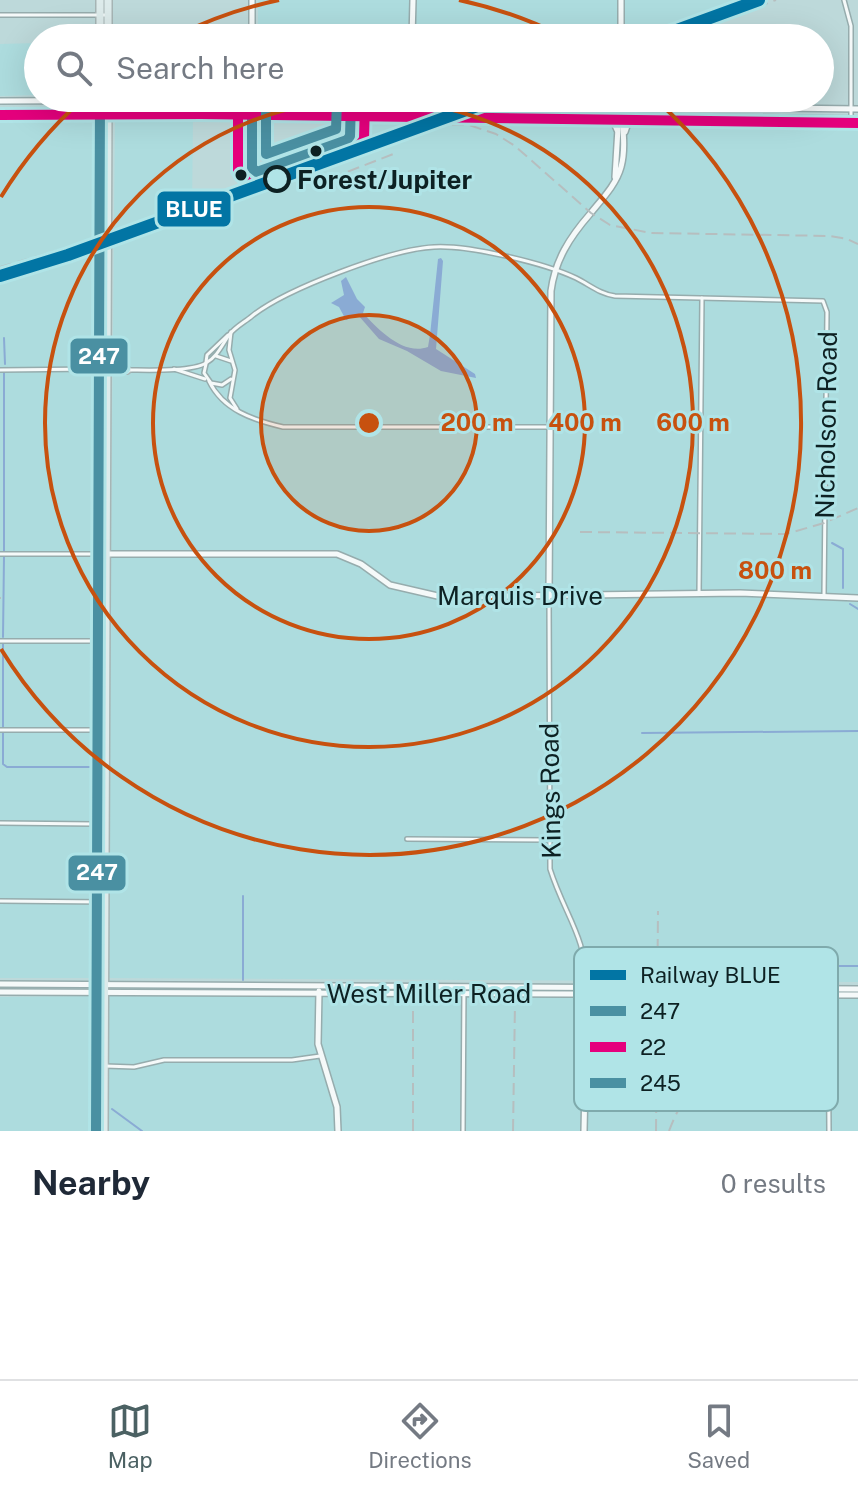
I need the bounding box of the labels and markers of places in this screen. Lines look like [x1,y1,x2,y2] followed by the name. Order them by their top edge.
[308,143,324,159] unlabelled marker
[297,164,472,195] place label: Forest/Jupiter
[264,166,290,192] marker: Forest/Jupiter
[233,167,249,183] unlabelled marker
[355,409,383,437] centre of rings

